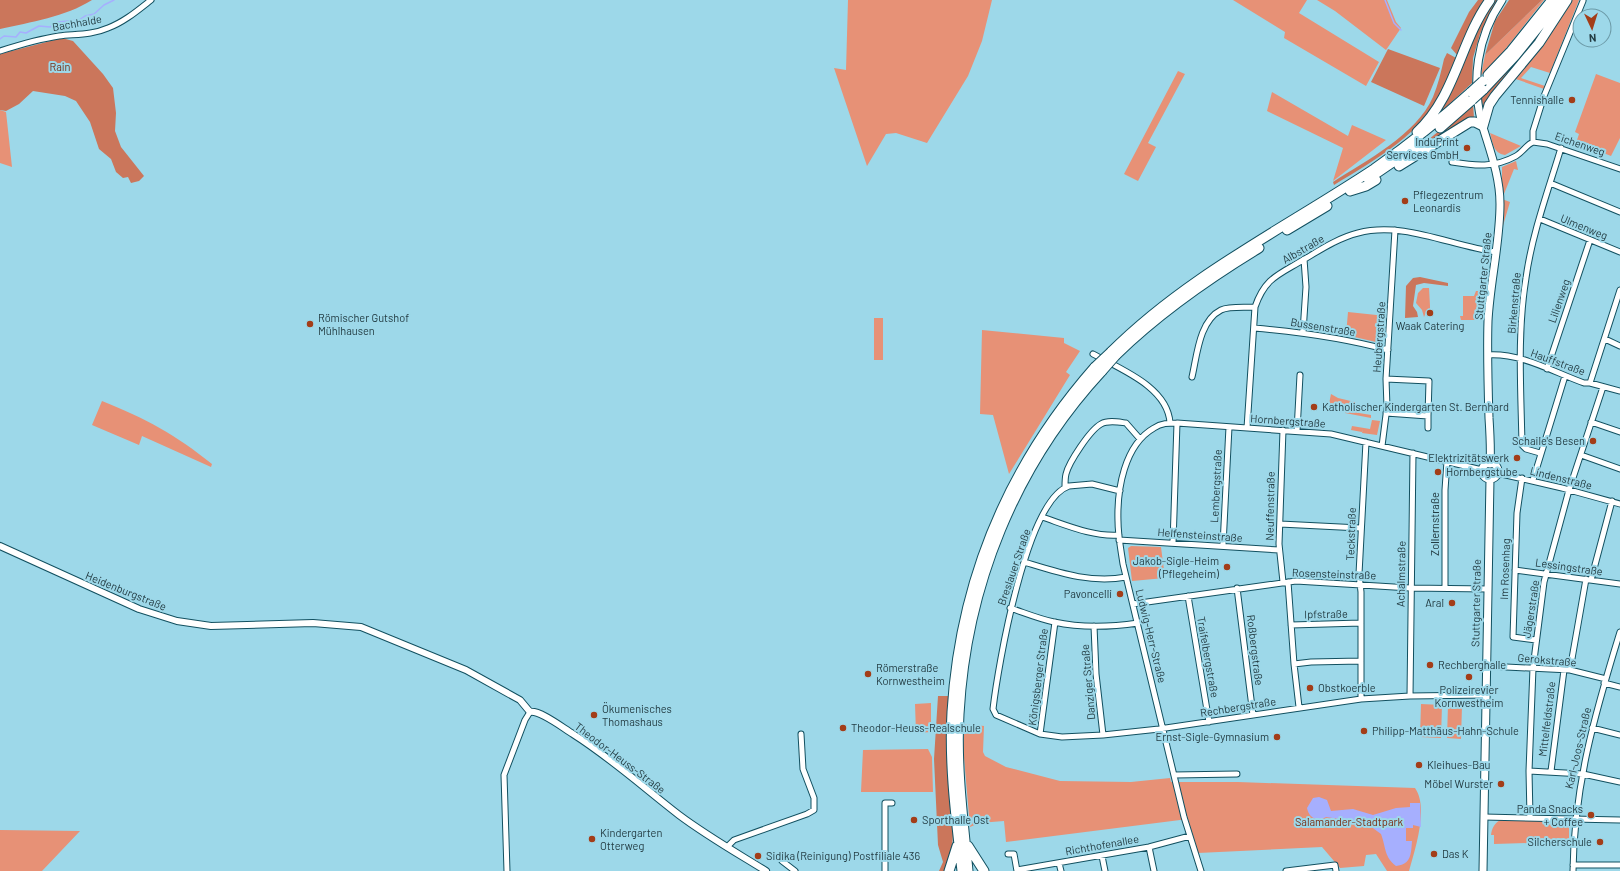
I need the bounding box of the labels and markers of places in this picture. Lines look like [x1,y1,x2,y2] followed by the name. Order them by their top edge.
[1510,93,1564,106] place label: Tennishalle
[1567,95,1577,105] marker: Tennishalle
[1386,135,1459,161] place label: InduPrint Services GmbH
[1462,143,1472,153] marker: InduPrint Services GmbH
[1413,188,1483,214] place label: Pflegezentrum Leonardis
[1400,196,1410,206] marker: Pflegezentrum Leonardis
[1425,308,1435,318] marker: Waak Catering
[318,311,409,337] place label: Römischer Gutshof Mühlhausen
[305,319,315,329] marker: Römischer Gutshof Mühlhausen
[1396,319,1464,332] place label: Waak Catering
[1322,400,1509,413] place label: Katholischer Kindergarten St. Bernhard
[1309,402,1319,412] marker: Katholischer Kindergarten St. Bernhard
[1512,434,1585,447] place label: Schaile's Besen
[1588,436,1598,446] marker: Schaile's Besen
[1428,451,1509,464] place label: Elektrizitätswerk
[1512,453,1522,463] marker: Elektrizitätswerk
[1446,465,1518,478] place label: Hornbergstube
[1433,467,1443,477] marker: Hornbergstube
[1133,554,1219,580] place label: Jakob-Sigle-Heim (Pflegeheim)
[1222,562,1232,572] marker: Jakob-Sigle-Heim (Pflegeheim)
[1064,587,1112,600] place label: Pavoncelli
[1115,589,1125,599] marker: Pavoncelli
[1425,596,1444,609] place label: Aral
[1447,598,1457,608] marker: Aral
[1438,658,1506,671] place label: Rechberghalle
[1425,660,1435,670] marker: Rechberghalle
[876,661,945,687] place label: Römerstraße Kornwestheim
[863,669,873,679] marker: Römerstraße Kornwestheim
[1464,672,1474,682] marker: Polizeirevier Kornwestheim
[1318,681,1376,694] place label: Obstkoerble
[1305,683,1315,693] marker: Obstkoerble
[1435,683,1503,709] place label: Polizeirevier Kornwestheim
[602,701,672,728] place label: Ökumenisches Thomashaus
[589,710,599,720] marker: Ökumenisches Thomashaus
[851,721,981,734] place label: Theodor-Heuss-Realschule
[838,723,848,733] marker: Theodor-Heuss-Realschule
[1372,724,1519,737] place label: Philipp-Matthäus-Hahn-Schule
[1359,726,1369,736] marker: Philipp-Matthäus-Hahn-Schule
[1156,730,1269,743] place label: Ernst-Sigle-Gymnasium
[1272,732,1282,742] marker: Ernst-Sigle-Gymnasium
[1427,758,1491,771] place label: Kleihues-Bau
[1414,760,1424,770] marker: Kleihues-Bau
[1424,777,1493,790] place label: Möbel Wurster
[1496,779,1506,789] marker: Möbel Wurster
[1517,802,1583,828] place label: Panda Snacks + Coffee
[1586,810,1596,820] marker: Panda Snacks + Coffee
[922,813,989,826] place label: Sporthalle Ost
[909,815,919,825] marker: Sporthalle Ost
[600,826,662,852] place label: Kindergarten Otterweg
[587,834,597,844] marker: Kindergarten Otterweg
[1528,835,1592,848] place label: Silcherschule
[1595,837,1605,847] marker: Silcherschule
[1442,847,1469,860] place label: Das K
[766,849,921,862] place label: Sidika (Reinigung) Postfiliale 436
[1429,849,1439,859] marker: Das K
[753,851,763,861] marker: Sidika (Reinigung) Postfiliale 436

